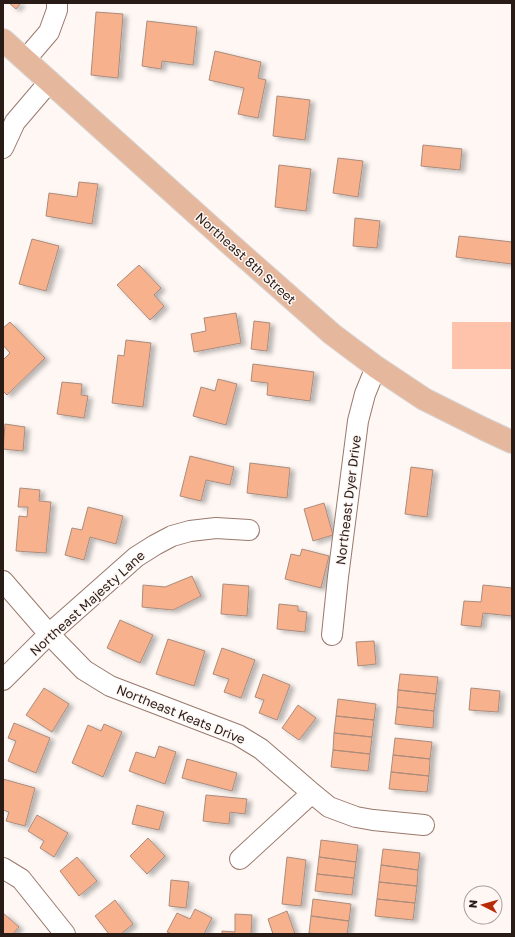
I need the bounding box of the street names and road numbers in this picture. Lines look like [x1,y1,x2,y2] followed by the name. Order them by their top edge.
[193,209,299,307] street label: Northeast 8th Street
[332,434,364,566] street label: Northeast Dyer Drive
[26,547,148,659] street label: Northeast Majesty Lane
[114,681,248,747] street label: Northeast Keats Drive

